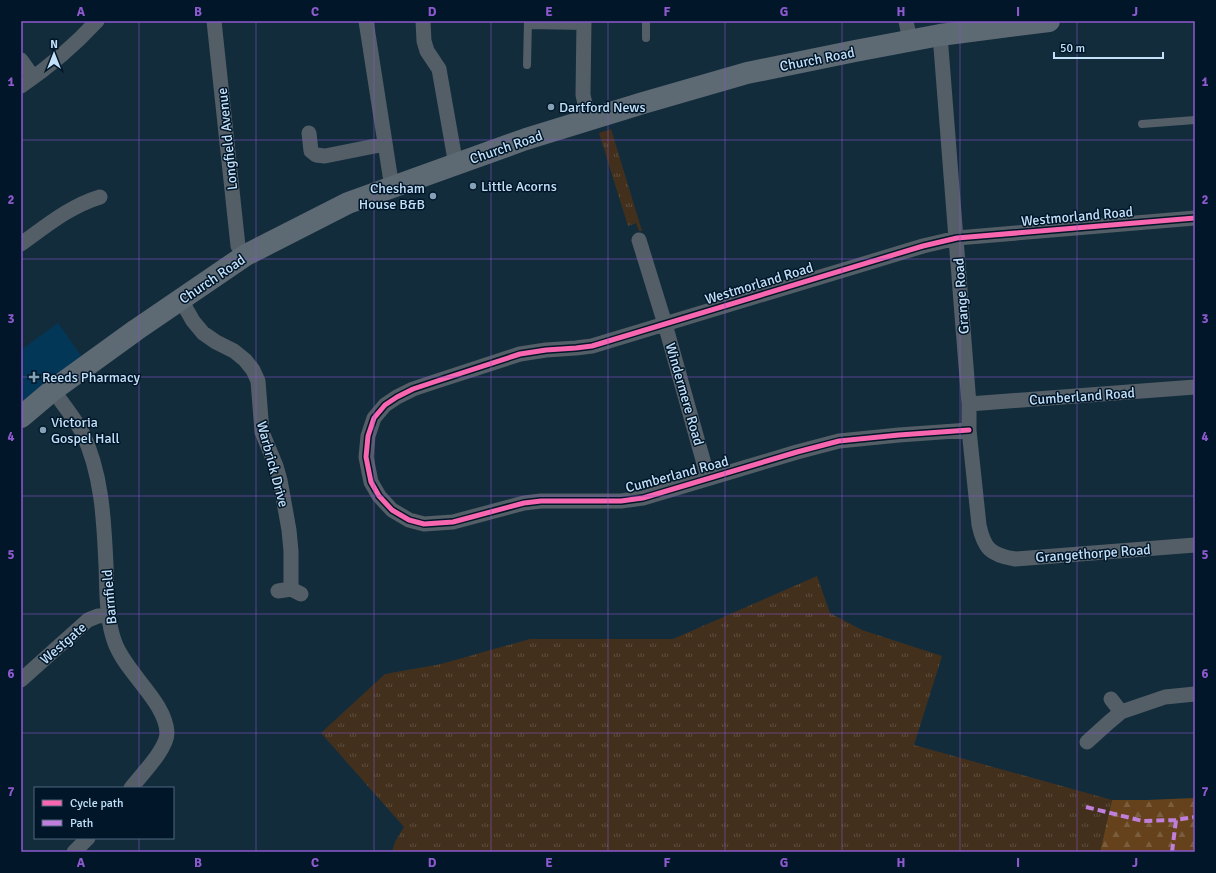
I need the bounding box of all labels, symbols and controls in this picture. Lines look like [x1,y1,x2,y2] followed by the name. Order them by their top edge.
[77,4,86,20] text: A
[194,4,202,20] text: B
[311,4,319,20] text: C
[428,4,437,20] text: D
[545,4,553,20] text: E
[664,4,671,20] text: F
[780,4,788,20] text: G
[897,4,905,20] text: H
[1016,4,1020,20] text: I
[1132,4,1138,20] text: J
[34,34,74,74] north arrow
[1054,34,1163,60] scale bar
[50,38,58,51] text: N
[1060,41,1085,56] text: 50 m
[778,44,856,75] street label: Church Road
[7,74,15,90] text: 1
[1201,74,1209,90] text: 1
[214,87,241,191] street label: Longfield Avenue
[559,99,646,116] place label: Dartford News
[546,102,556,112] marker: Dartford News
[468,127,545,168] street label: Church Road
[481,178,557,195] place label: Little Acorns
[359,180,425,213] place label: Chesham House B&B
[468,181,478,191] marker: Little Acorns
[428,191,438,201] marker: Chesham House B&B
[7,192,15,208] text: 2
[1201,192,1209,208] text: 2
[1020,203,1134,230] street label: Westmorland Road
[176,251,248,308] street label: Church Road
[950,257,973,335] street label: Grange Road
[703,259,815,308] street label: Westmorland Road
[7,311,15,327] text: 3
[1201,311,1209,327] text: 3
[662,341,707,447] street label: Windermere Road
[42,369,140,386] place label: Reeds Pharmacy
[29,372,39,382] marker: Reeds Pharmacy
[1029,384,1136,409] street label: Cumberland Road
[51,414,120,447] place label: Victoria Gospel Hall
[253,419,292,509] street label: Warbrick Drive
[38,425,48,435] marker: Victoria Gospel Hall
[7,429,15,445] text: 4
[1201,429,1209,445] text: 4
[624,453,731,496] street label: Cumberland Road
[1035,541,1151,566] street label: Grangethorpe Road
[7,547,15,563] text: 5
[1201,547,1209,563] text: 5
[99,569,120,625] street label: Barnfield
[37,619,90,668] street label: Westgate
[7,666,15,682] text: 6
[1201,666,1209,682] text: 6
[7,784,15,800] text: 7
[1201,784,1209,800] text: 7
[34,787,174,839] legend
[70,796,123,811] text: Cycle path
[70,816,93,831] text: Path
[77,855,86,871] text: A
[194,855,202,871] text: B
[311,855,319,871] text: C
[428,855,437,871] text: D
[545,855,553,871] text: E
[664,855,671,871] text: F
[780,855,788,871] text: G
[897,855,905,871] text: H
[1016,855,1020,871] text: I
[1132,855,1138,871] text: J

